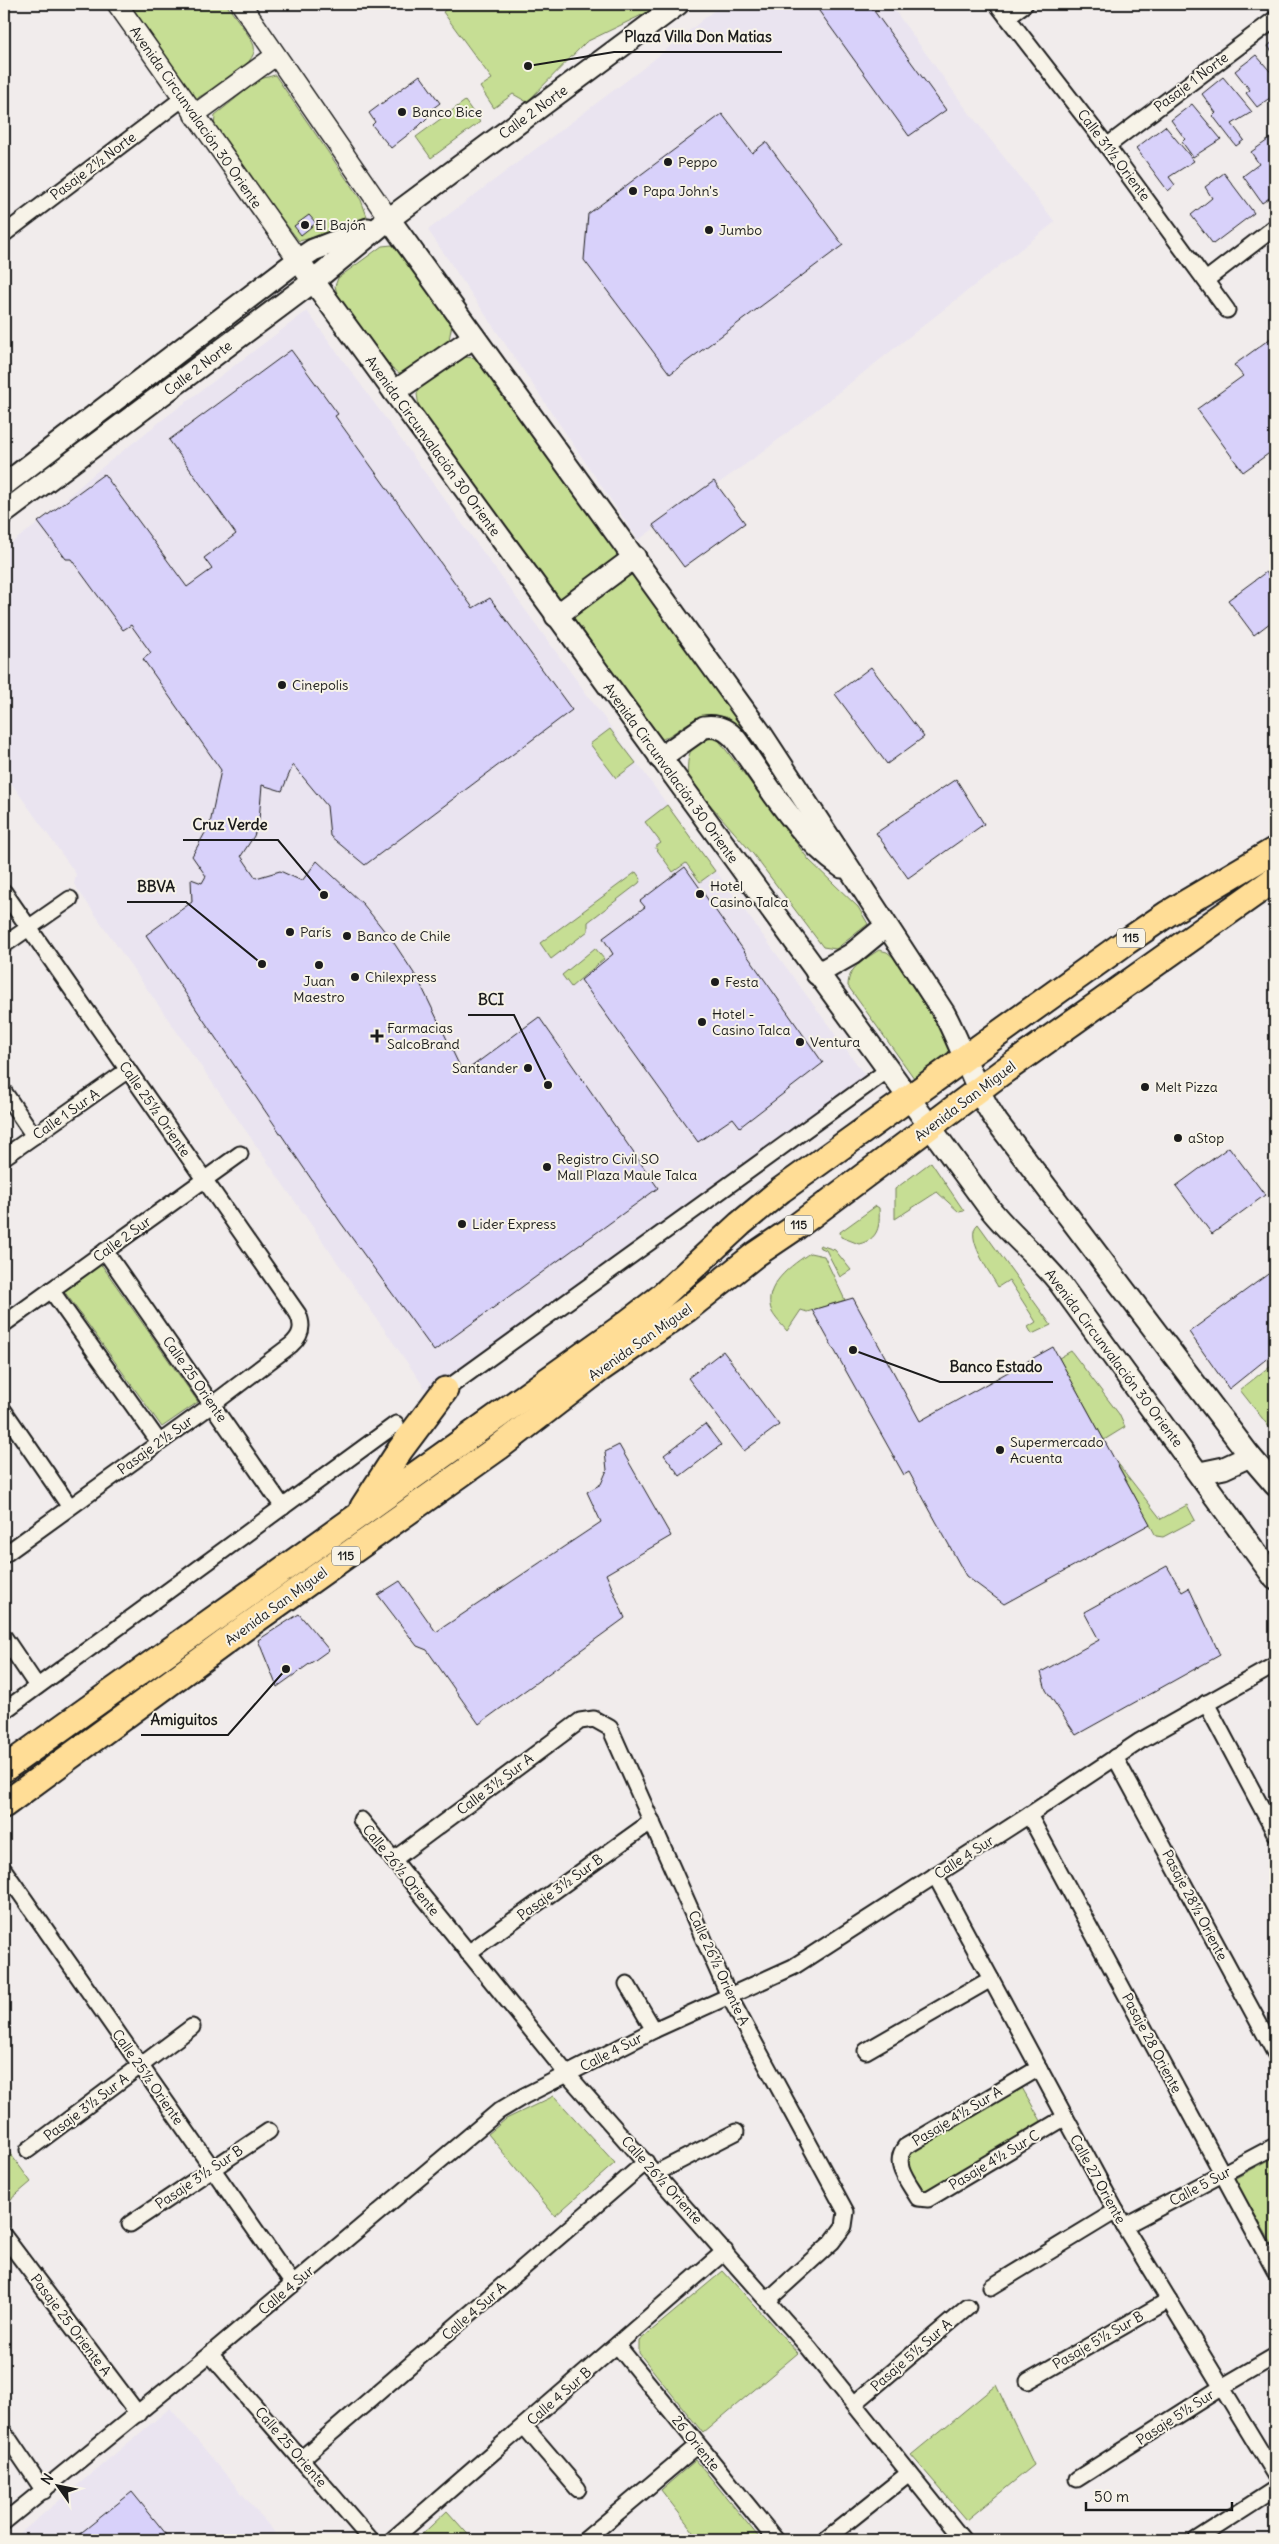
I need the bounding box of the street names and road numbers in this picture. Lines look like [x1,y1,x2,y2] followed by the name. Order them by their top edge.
[126,22,266,212] street label: Avenida Circunvalación 30 Oriente
[1150,48,1232,116] street label: Pasaje 1 Norte
[495,81,571,143] street label: Calle 2 Norte
[1074,106,1154,204] street label: Calle 31½ Oriente
[47,128,139,204] street label: Pasaje 2½ Norte
[160,337,236,399] street label: Calle 2 Norte
[362,352,504,540] street label: Avenida Circunvalación 30 Oriente
[600,679,742,867] street label: Avenida Circunvalación 30 Oriente
[1117,928,1145,948] road number: 115
[911,1057,1019,1145] street label: Avenida San Miguel
[115,1058,195,1160] street label: Calle 25½ Oriente
[29,1085,103,1143] street label: Calle 1 Sur A
[90,1212,155,1266] street label: Calle 2 Sur
[785,1216,813,1234] road number: 115
[1041,1265,1187,1451] street label: Avenida Circunvalación 30 Oriente
[585,1300,695,1384] street label: Avenida San Miguel
[159,1333,231,1425] street label: Calle 25 Oriente
[114,1411,197,1478] street label: Pasaje 2½ Sur
[332,1546,360,1565] road number: 115
[221,1563,331,1649] street label: Avenida San Miguel
[453,1749,537,1819] street label: Calle 3½ Sur A
[359,1821,443,1919] street label: Calle 26½ Oriente
[931,1831,997,1883] street label: Calle 4 Sur
[1158,1847,1232,1963] street label: Pasaje 28½ Oriente
[514,1850,606,1924] street label: Pasaje 3½ Sur B
[684,1908,754,2028] street label: Calle 26½ Oriente A
[1118,1990,1186,2096] street label: Pasaje 28 Oriente
[108,2026,188,2128] street label: Calle 25½ Oriente
[577,2029,645,2075] street label: Calle 4 Sur
[40,2069,132,2145] street label: Pasaje 3½ Sur A
[909,2082,1005,2150] street label: Pasaje 4½ Sur A
[946,2126,1042,2194] street label: Pasaje 4½ Sur C
[1066,2131,1130,2227] street label: Calle 27 Oriente
[618,2132,706,2228] street label: Calle 26½ Oriente
[152,2141,246,2213] street label: Pasaje 3½ Sur B
[1166,2162,1234,2210] street label: Calle 5 Sur
[254,2261,318,2319] street label: Calle 4 Sur
[27,2270,115,2380] street label: Pasaje 25 Oriente A
[438,2278,510,2344] street label: Calle 4 Sur A
[1049,2307,1147,2373] street label: Pasaje 5½ Sur B
[867,2315,955,2395] street label: Pasaje 5½ Sur A
[523,2363,595,2429] street label: Calle 4 Sur B
[1133,2385,1218,2449] street label: Pasaje 5½ Sur
[251,2403,331,2491] street label: Calle 25 Oriente
[668,2412,724,2474] street label: 26 Oriente

